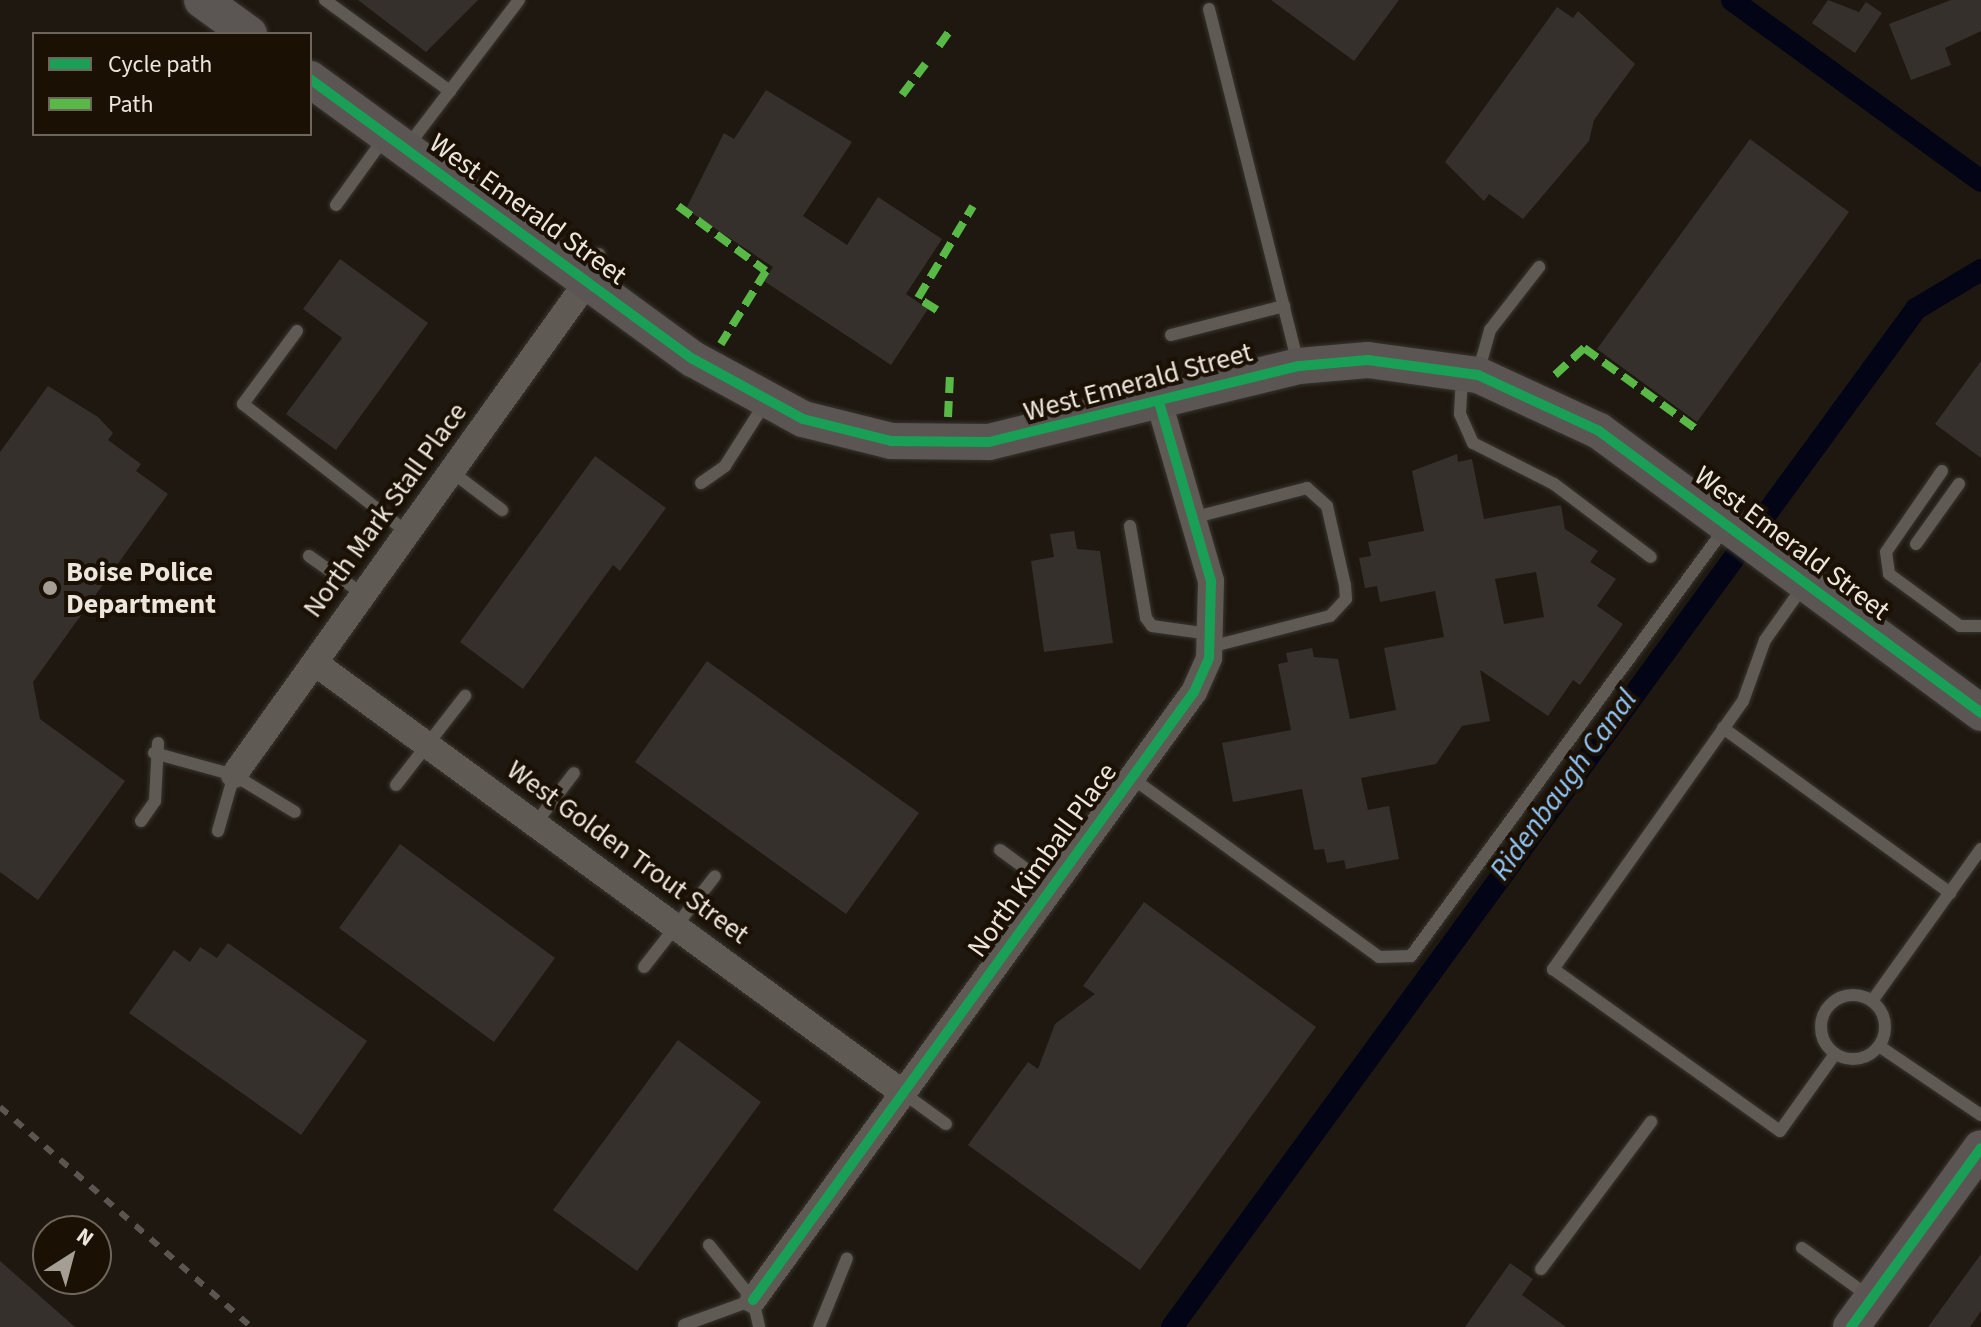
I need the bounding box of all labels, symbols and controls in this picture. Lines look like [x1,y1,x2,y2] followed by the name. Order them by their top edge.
[32,32,312,136] legend
[108,47,212,82] text: Cycle path
[108,87,154,122] text: Path
[423,126,633,292] street label: West Emerald Street
[1020,335,1256,429] street label: West Emerald Street
[296,396,474,624] street label: North Mark Stall Place
[1688,459,1896,627] street label: West Emerald Street
[66,555,216,621] place label: Boise Police Department
[41,579,59,597] marker: Boise Police Department
[1483,683,1645,887] water label: Ridenbaugh Canal
[500,753,756,951] street label: West Golden Trout Street
[960,756,1124,964] street label: North Kimball Place
[32,1215,112,1295] north arrow
[70,1220,100,1254] text: N

